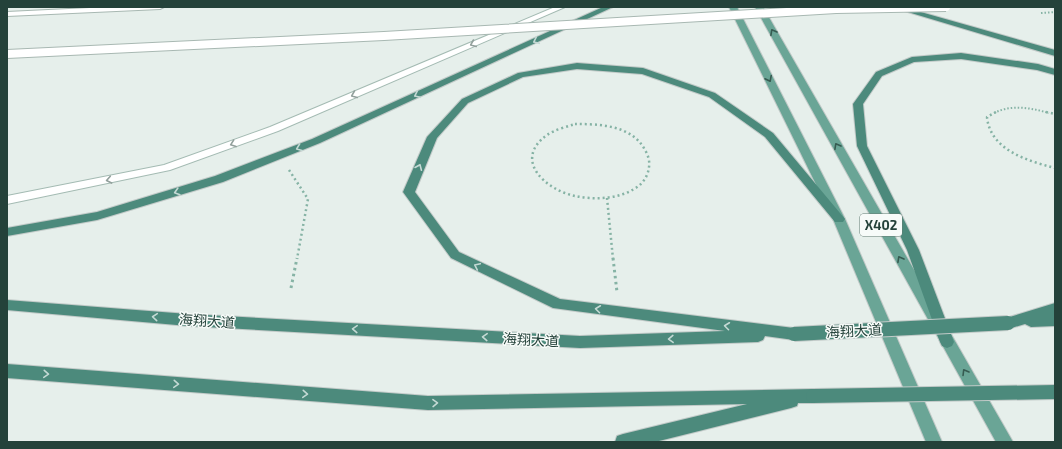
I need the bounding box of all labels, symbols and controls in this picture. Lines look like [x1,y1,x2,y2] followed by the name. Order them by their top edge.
[770,29,778,36] one-way arrow
[532,36,540,44] one-way arrow
[470,39,478,47] one-way arrow
[764,75,772,83] one-way arrow
[350,90,358,98] one-way arrow
[414,90,422,98] one-way arrow
[230,139,237,147] one-way arrow
[834,142,841,150] one-way arrow
[295,143,302,151] one-way arrow
[415,163,423,170] one-way arrow
[106,175,112,184] one-way arrow
[173,187,180,196] one-way arrow
[860,214,902,236] road number: X402
[898,256,905,263] one-way arrow
[474,263,481,271] one-way arrow
[595,305,601,314] one-way arrow
[179,310,236,331] street label: 海翔大道
[152,313,158,322] one-way arrow
[826,321,882,340] street label: 海翔大道
[724,322,730,331] one-way arrow
[352,325,358,334] one-way arrow
[503,330,559,349] street label: 海翔大道
[482,333,488,341] one-way arrow
[668,335,674,343] one-way arrow
[962,369,970,376] one-way arrow
[43,370,49,379] one-way arrow
[172,380,179,389] one-way arrow
[302,390,308,399] one-way arrow
[432,399,438,407] one-way arrow

